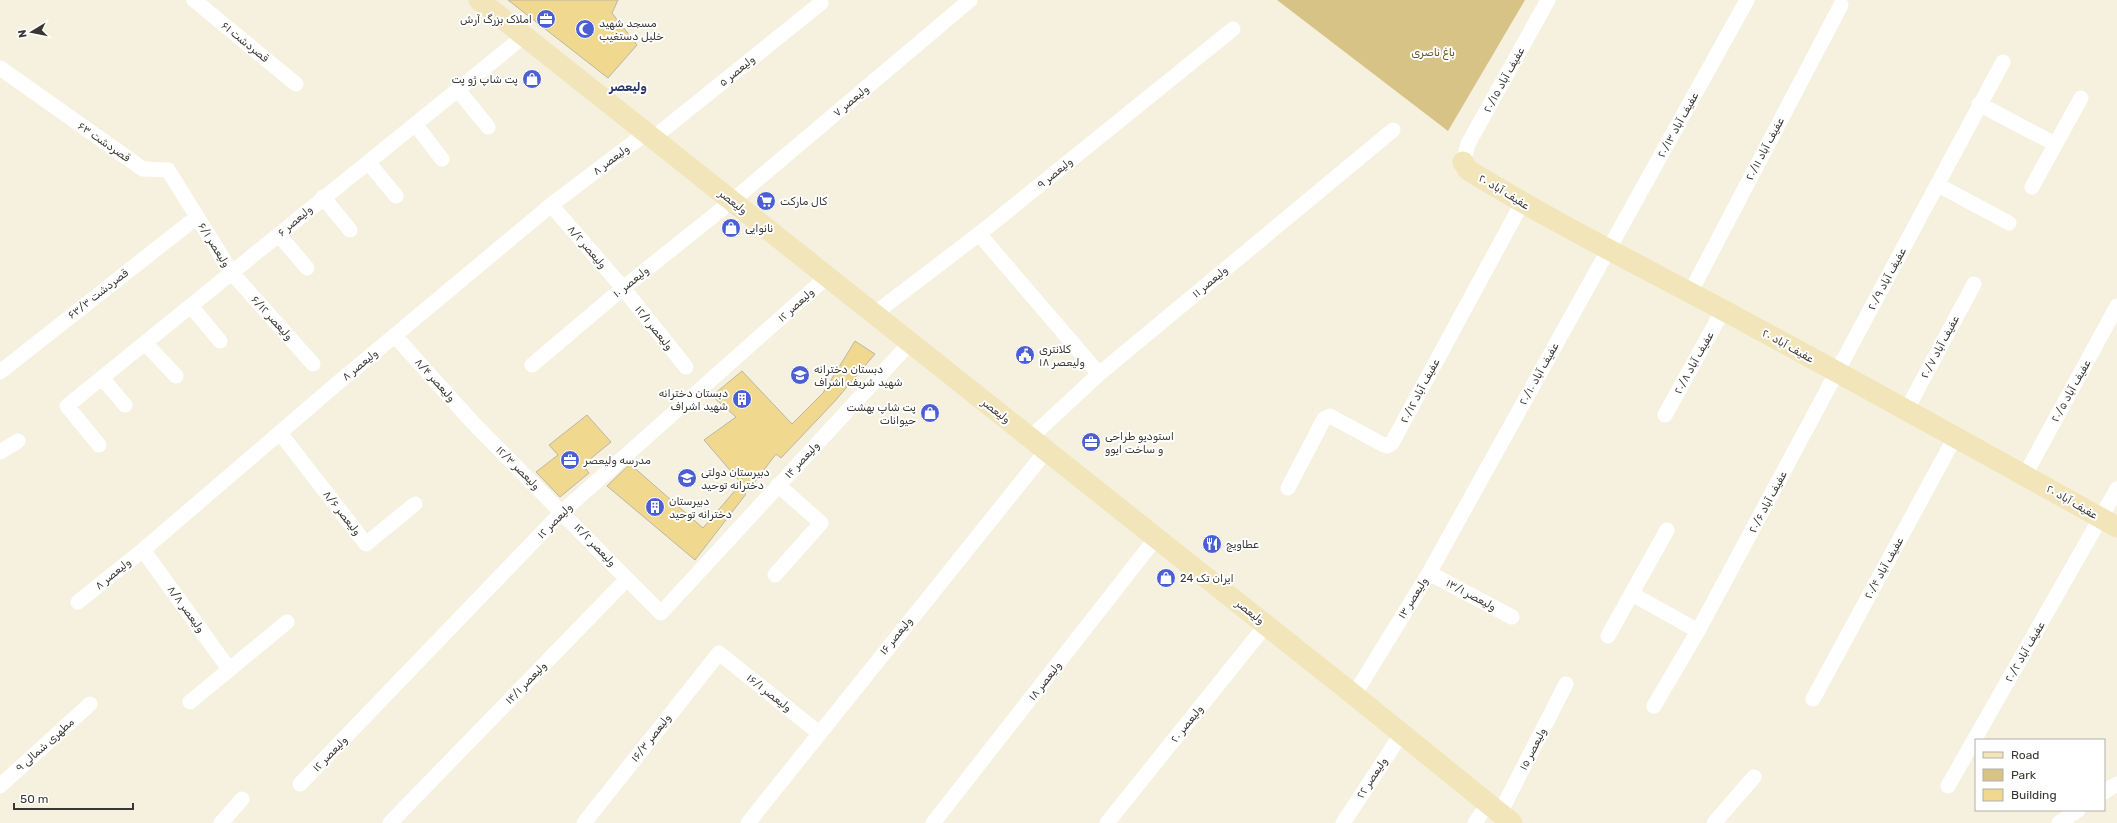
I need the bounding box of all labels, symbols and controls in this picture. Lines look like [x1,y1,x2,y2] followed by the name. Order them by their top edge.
[535,8,557,30] office icon: املاک بزرگ آرش
[12,12,52,52] north arrow
[460,13,532,26] place label: املاک بزرگ آرش
[599,17,664,43] place label: مسجد شهید خلیل دستغیب
[574,18,596,40] mosque icon: مسجد شهید خلیل دستغیب
[219,19,271,65] street label: ۶۱ قصردشت
[16,29,30,39] text: N
[1481,45,1527,115] street label: عفیف آباد ۲۰/۱۵
[1411,46,1455,61] park label: باغ ناصری
[716,53,758,90] street label: ۵ ولیعصر
[521,68,543,90] shop icon: پت شاپ ژو پت
[452,73,518,87] place label: پت شاپ ژو پت
[608,80,647,94] district label: ولیعصر
[831,82,872,120] street label: ۷ ولیعصر
[1655,90,1701,160] street label: عفیف آباد ۲۰/۱۳
[1743,115,1787,183] street label: عفیف آباد ۲۰/۱۱
[75,119,133,165] street label: ۶۳ قصردشت
[590,142,632,179] street label: ۸ ولیعصر
[1035,155,1076,192] street label: ۹ ولیعصر
[1476,172,1532,212] street label: عفیف آباد ۲۰
[715,186,750,218] street label: ولیعصر
[755,190,777,212] supermarket icon: کال مارکت
[780,195,827,208] place label: کال مارکت
[275,203,316,240] street label: ۶ ولیعصر
[720,217,742,239] shop icon: نانوایی
[194,220,233,270] street label: ۶/۱ ولیعصر
[745,222,773,236] place label: نانوایی
[564,223,609,272] street label: ۸/۲ ولیعصر
[1865,246,1909,312] street label: عفیف آباد ۲۰/۹
[1190,263,1231,301] street label: ۱۱ ولیعصر
[610,264,652,301] street label: ۱۰ ولیعصر
[65,266,131,322] street label: ۶۳/۳ قصردشت
[775,285,817,325] street label: ۱۲ ولیعصر
[248,293,295,344] street label: ۶/۱۲ ولیعصر
[631,303,676,353] street label: ۱۲/۱ ولیعصر
[1918,313,1962,381] street label: عفیف آباد ۲۰/۷
[1760,326,1816,366] street label: عفیف آباد ۲۰
[1671,329,1717,396] street label: عفیف آباد ۲۰/۸
[1517,341,1562,407] street label: عفیف آباد ۲۰/۱۰
[1039,343,1085,370] place label: کلانتری ۱۸ ولیعصر
[1014,344,1036,366] public building icon: کلانتری ۱۸ ولیعصر
[339,347,381,384] street label: ۸ ولیعصر
[411,356,458,405] street label: ۸/۴ ولیعصر
[1398,356,1442,425] street label: عفیف آباد ۲۰/۱۲
[2049,357,2094,424] street label: عفیف آباد ۲۰/۵
[814,363,903,389] place label: دبستان دخترانه شهید شریف اشراف
[789,364,811,386] school or university icon: دبستان دخترانه شهید شریف اشراف
[659,387,728,413] place label: دبستان دخترانه شهید اشراف
[731,388,753,410] building icon: دبستان دخترانه شهید اشراف
[978,395,1013,427] street label: ولیعصر
[846,401,916,428] place label: پت شاپ بهشت حیوانات
[919,402,941,424] shop icon: پت شاپ بهشت حیوانات
[1105,430,1174,457] place label: استودیو طراحی و ساخت ایوو
[1080,431,1102,453] office icon: استودیو طراحی و ساخت ایوو
[782,439,823,482] street label: ۱۴ ولیعصر
[493,443,543,493] street label: ۱۲/۳ ولیعصر
[559,449,581,471] office icon: مدرسه ولیعصر
[583,454,651,468] place label: مدرسه ولیعصر
[701,466,770,493] place label: دبیرستان دولتی دخترانه توحید
[676,467,698,489] school or university icon: دبیرستان دولتی دخترانه توحید
[1746,469,1790,535] street label: عفیف آباد ۲۰/۶
[2044,482,2100,522] street label: عفیف آباد ۲۰
[320,488,364,539] street label: ۸/۶ ولیعصر
[669,495,732,522] place label: دبیرستان دخترانه توحید
[644,496,666,518] building icon: دبیرستان دخترانه توحید
[535,501,576,542] street label: ۱۲ ولیعصر
[571,521,619,570] street label: ۱۲/۲ ولیعصر
[1201,533,1223,555] restaurant icon: عطاویچ
[1862,535,1906,601] street label: عفیف آباد ۲۰/۴
[1226,538,1259,553] place label: عطاویچ
[92,556,134,593] street label: ۸ ولیعصر
[1155,567,1177,589] shop icon: ایران تک 24
[1180,572,1234,585] place label: ایران تک 24
[1395,575,1432,622] street label: ۱۳ ولیعصر
[1443,576,1498,614] street label: ۱۳/۱ ولیعصر
[164,583,207,636] street label: ۸/۸ ولیعصر
[1232,596,1267,628] street label: ولیعصر
[877,615,916,658] street label: ۱۶ ولیعصر
[2002,619,2048,685] street label: عفیف آباد ۲۰/۲
[503,659,550,708] street label: ۱۴/۱ ولیعصر
[1026,659,1065,704] street label: ۱۸ ولیعصر
[743,671,794,715] street label: ۱۶/۱ ولیعصر
[1168,703,1207,746] street label: ۲۰ ولیعصر
[628,711,675,765] street label: ۱۶/۳ ولیعصر
[13,715,77,775] street label: ۹ مطهری شمالی
[1517,726,1550,773] street label: ۱۵ ولیعصر
[310,734,351,775] street label: ۱۲ ولیعصر
[1975,739,2105,811] legend
[2011,748,2039,762] text: Road
[1354,755,1391,802] street label: ۲۲ ولیعصر
[2011,768,2037,782] text: Park
[14,785,133,811] scale bar
[2011,788,2057,802] text: Building
[20,792,48,806] text: 50 m

